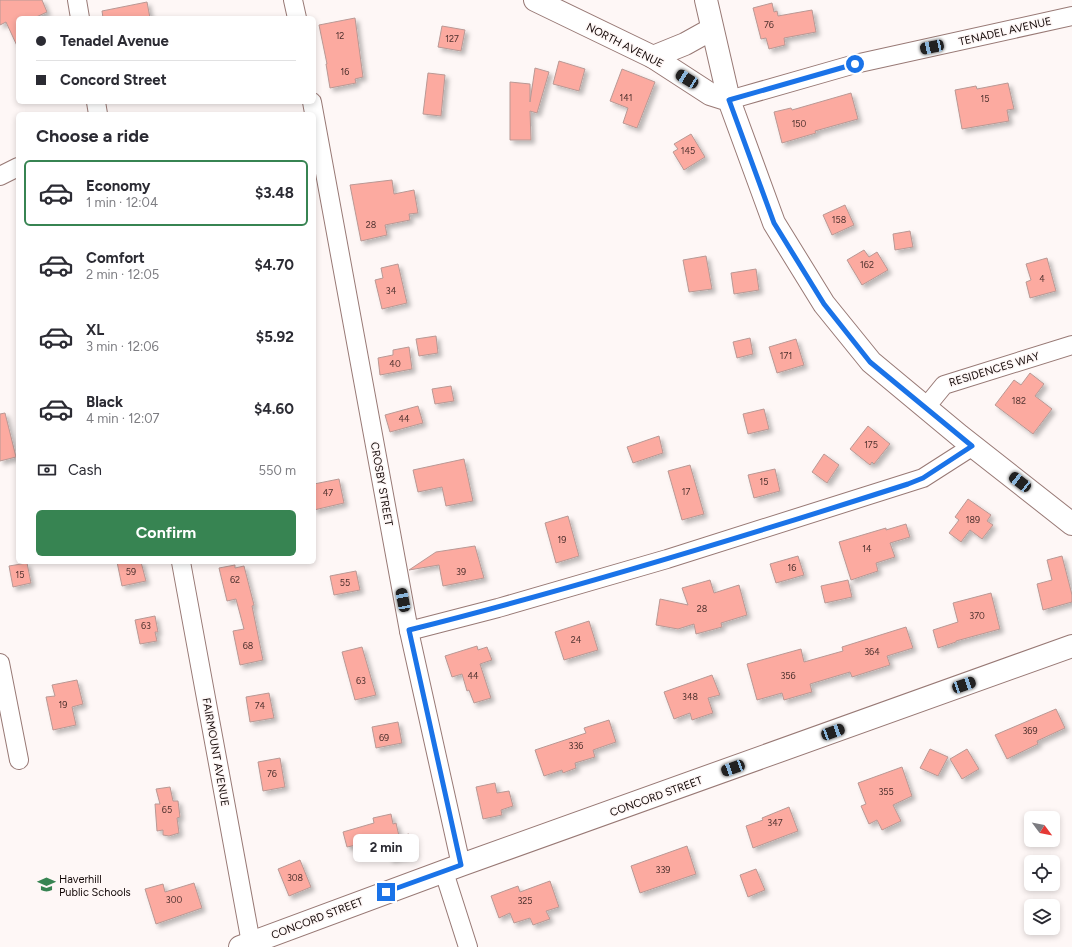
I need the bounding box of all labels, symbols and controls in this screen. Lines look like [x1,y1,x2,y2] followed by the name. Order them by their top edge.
[957,14,1053,49] street label: TENADEL AVENUE
[764,19,774,30] house number: 76
[584,20,666,70] street label: NORTH AVENUE
[336,30,344,41] house number: 12
[60,32,169,50] text: Tenadel Avenue
[445,33,459,44] house number: 127
[919,39,945,55] car
[846,55,864,73] route start
[341,66,349,77] house number: 16
[674,68,700,90] car
[60,71,167,89] text: Concord Street
[619,92,633,103] house number: 141
[981,93,989,104] house number: 15
[792,118,807,129] house number: 150
[36,125,149,147] text: Choose a ride
[681,145,695,156] house number: 145
[38,175,74,211] icon: car
[86,177,151,195] text: Economy
[255,184,294,202] text: $3.48
[86,195,158,210] text: 1 min · 12:04
[832,214,847,225] house number: 158
[366,219,377,230] house number: 28
[38,247,74,283] icon: car
[86,249,145,267] text: Comfort
[254,256,294,274] text: $4.70
[860,259,874,270] house number: 162
[86,267,159,282] text: 2 min · 12:05
[1039,273,1045,284] house number: 4
[386,285,397,296] house number: 34
[38,319,74,355] icon: car
[86,321,104,339] text: XL
[256,328,294,346] text: $5.92
[86,339,159,354] text: 3 min · 12:06
[947,349,1041,389] street label: RESIDENCES WAY
[780,350,792,361] house number: 171
[389,358,401,369] house number: 40
[38,391,74,427] icon: car
[86,393,123,411] text: Black
[1012,395,1026,406] house number: 182
[254,400,294,418] text: $4.60
[86,411,160,426] text: 4 min · 12:07
[398,413,410,424] house number: 44
[864,439,878,450] house number: 175
[368,441,395,527] street label: CROSBY STREET
[36,459,58,481] icon: cash
[68,461,102,479] text: Cash
[258,463,296,478] text: 550 m
[1007,470,1033,494] car
[760,476,768,487] house number: 15
[682,486,690,497] house number: 17
[323,487,333,498] house number: 47
[36,510,296,556] button: Confirm
[966,514,980,525] house number: 189
[558,534,566,545] house number: 19
[862,543,872,554] house number: 14
[788,562,796,573] house number: 16
[126,566,136,577] house number: 59
[456,566,466,577] house number: 39
[16,569,24,580] house number: 15
[230,574,240,585] house number: 62
[340,577,350,588] house number: 55
[395,587,411,613] car
[697,603,708,614] house number: 28
[969,610,985,621] house number: 370
[141,620,151,631] house number: 63
[571,634,582,645] house number: 24
[243,640,254,651] house number: 68
[864,646,880,657] house number: 364
[467,670,479,681] house number: 44
[780,670,796,681] house number: 356
[356,675,366,686] house number: 63
[951,675,977,695] car
[682,691,698,702] house number: 348
[200,697,231,807] street label: FAIRMOUNT AVENUE
[59,699,67,710] house number: 19
[255,700,266,711] house number: 74
[820,722,846,742] car
[1022,725,1038,736] house number: 369
[379,732,389,743] house number: 69
[569,740,583,751] house number: 336
[720,758,746,778] car
[267,768,277,779] house number: 76
[608,774,704,819] street label: CONCORD STREET
[878,786,894,797] house number: 355
[162,804,172,815] house number: 65
[1024,811,1060,847] north arrow
[1024,811,1060,935] map controls
[767,817,783,828] house number: 347
[353,834,419,862] callout: 2 min
[370,840,402,855] text: 2 min
[1024,855,1060,891] button: locate
[656,864,670,875] house number: 339
[287,872,304,883] house number: 308
[59,873,131,899] place label: Haverhill Public Schools
[36,875,56,895] school or university icon: Haverhill Public Schools
[377,883,395,901] route end
[166,894,182,905] house number: 300
[269,895,365,942] street label: CONCORD STREET
[517,895,533,906] house number: 325
[1024,899,1060,935] button: layers

